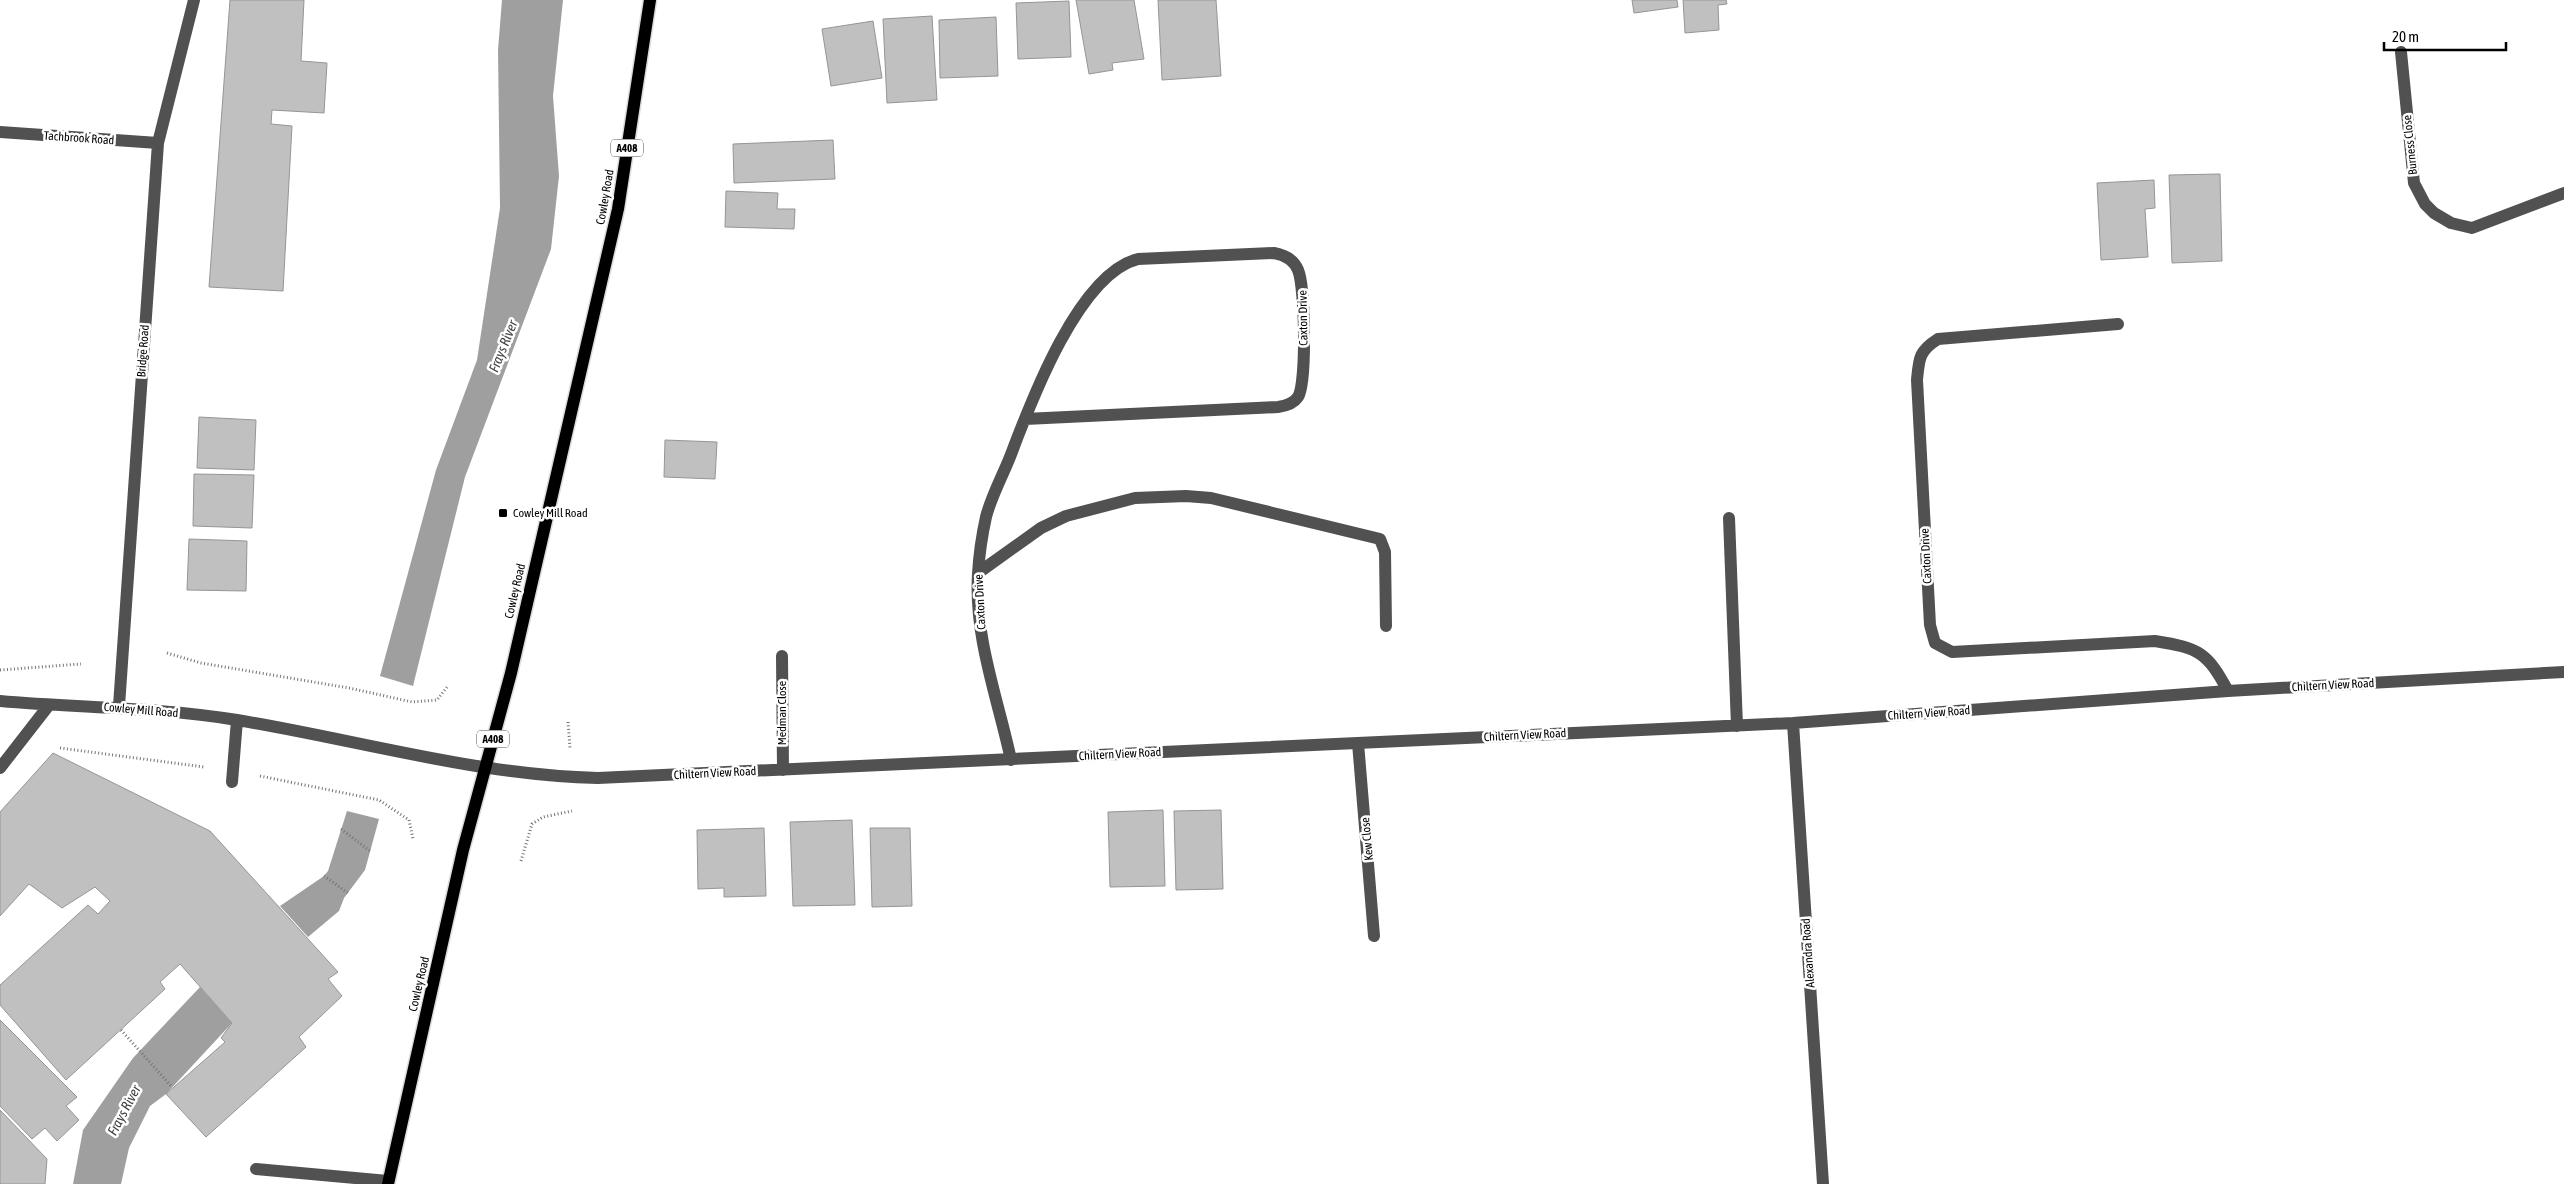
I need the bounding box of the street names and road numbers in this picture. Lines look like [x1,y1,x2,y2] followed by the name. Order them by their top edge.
[2400,114,2420,176] street label: Burness Close
[43,129,115,147] street label: Tachbrook Road
[611,140,643,156] road number: A408
[593,168,617,226] street label: Cowley Road
[1296,290,1310,346] street label: Caxton Drive
[134,324,152,378] street label: Bridge Road
[1918,528,1934,584] street label: Caxton Drive
[502,562,528,620] street label: Cowley Road
[972,574,988,630] street label: Caxton Drive
[2291,676,2375,694] street label: Chiltern View Road
[775,681,789,745] street label: Medman Close
[103,700,179,720] street label: Cowley Mill Road
[1887,703,1971,723] street label: Chiltern View Road
[1483,726,1567,744] street label: Chiltern View Road
[477,731,509,748] road number: A408
[1078,745,1162,763] street label: Chiltern View Road
[673,764,757,782] street label: Chiltern View Road
[1358,817,1376,861] street label: Kew Close
[1799,918,1817,988] street label: Alexandra Road
[406,955,432,1013] street label: Cowley Road

